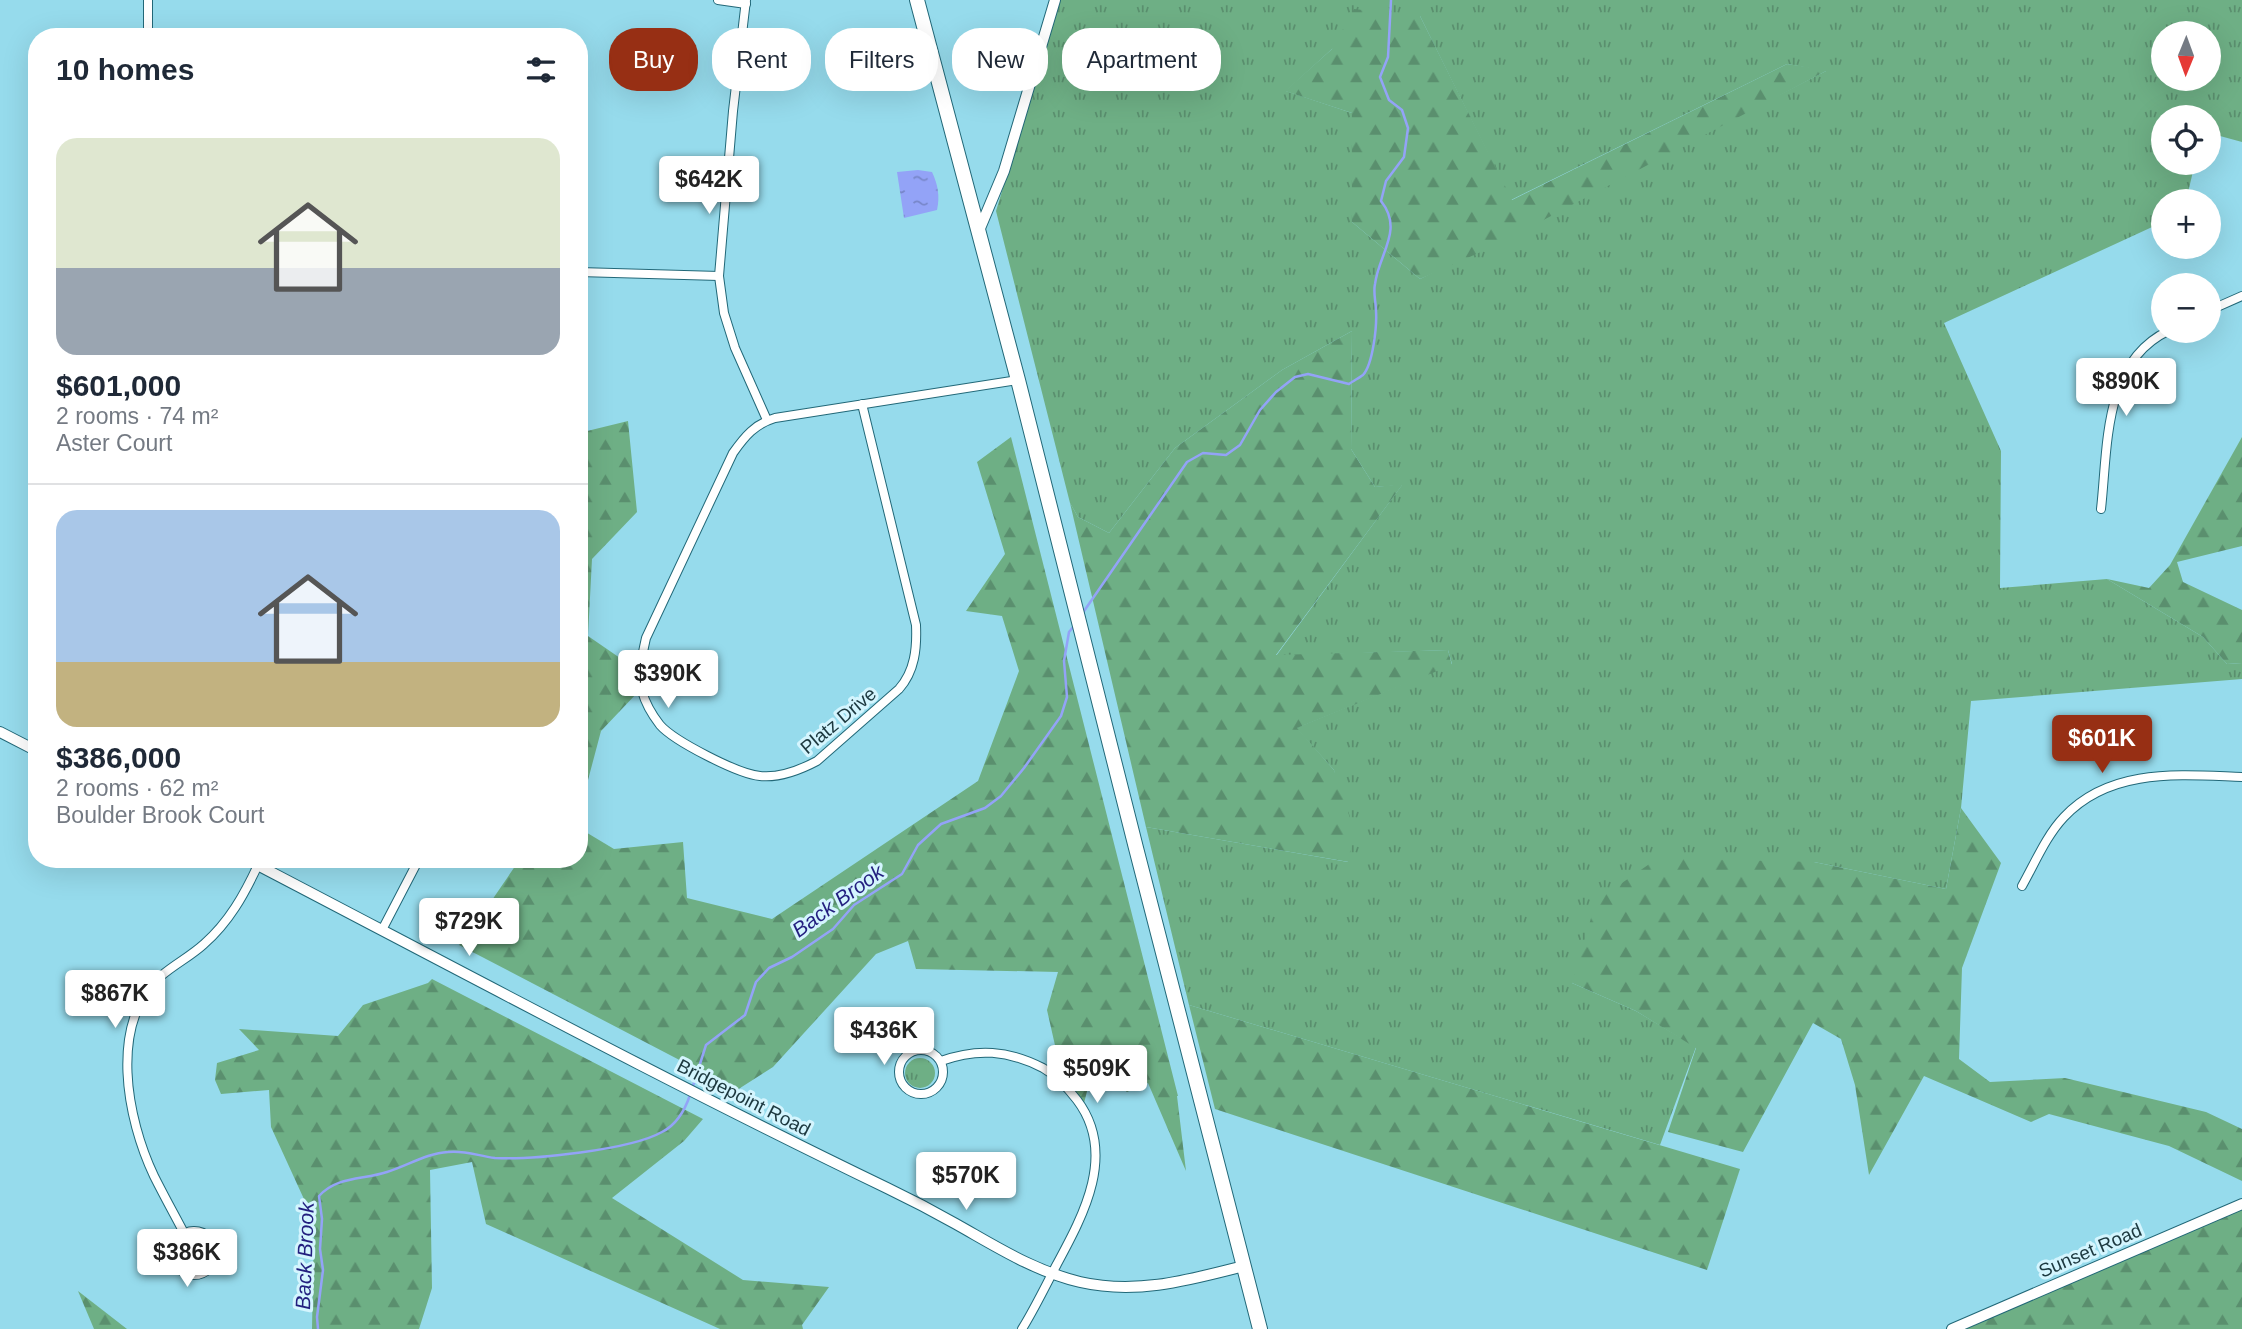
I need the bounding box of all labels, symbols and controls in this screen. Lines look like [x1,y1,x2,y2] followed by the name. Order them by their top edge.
[2151,21,2221,91] north arrow
[2151,21,2221,343] map controls
[609,28,698,91] chip: Buy
[712,28,811,91] chip: Rent
[825,28,938,91] chip: Filters
[952,28,1048,91] chip: New
[1062,28,1221,91] chip: Apartment
[522,51,560,89] icon: filters
[56,53,194,86] text: 10 homes
[2151,105,2221,175] button: locate
[660,156,758,216] pin: $642K
[675,166,743,192] text: $642K
[245,184,371,310] icon: home
[2151,189,2221,259] button: +
[2151,273,2221,343] button: −
[2077,358,2175,418] pin: $890K
[2092,368,2160,394] text: $890K
[56,369,181,402] text: $601,000
[56,403,218,429] text: 2 rooms · 74 m²
[56,430,172,456] text: Aster Court
[245,556,371,682] icon: home
[619,650,717,710] pin: $390K
[634,660,702,686] text: $390K
[796,683,880,758] street label: Platz Drive
[2053,716,2151,775] pin: $601K
[2068,725,2136,751] text: $601K
[56,741,181,774] text: $386,000
[56,775,218,801] text: 2 rooms · 62 m²
[56,802,264,828] text: Boulder Brook Court
[788,859,889,941] water label: Back Brook
[420,898,518,958] pin: $729K
[435,908,503,934] text: $729K
[66,970,164,1030] pin: $867K
[81,980,149,1006] text: $867K
[835,1007,933,1067] pin: $436K
[850,1017,918,1043] text: $436K
[1048,1046,1146,1105] pin: $509K
[674,1055,814,1140] street label: Bridgepoint Road
[1063,1055,1131,1081] text: $509K
[917,1152,1015,1212] pin: $570K
[932,1162,1000,1188] text: $570K
[291,1200,318,1310] water label: Back Brook
[2036,1219,2145,1282] street label: Sunset Road
[138,1230,236,1289] pin: $386K
[153,1239,221,1265] text: $386K

